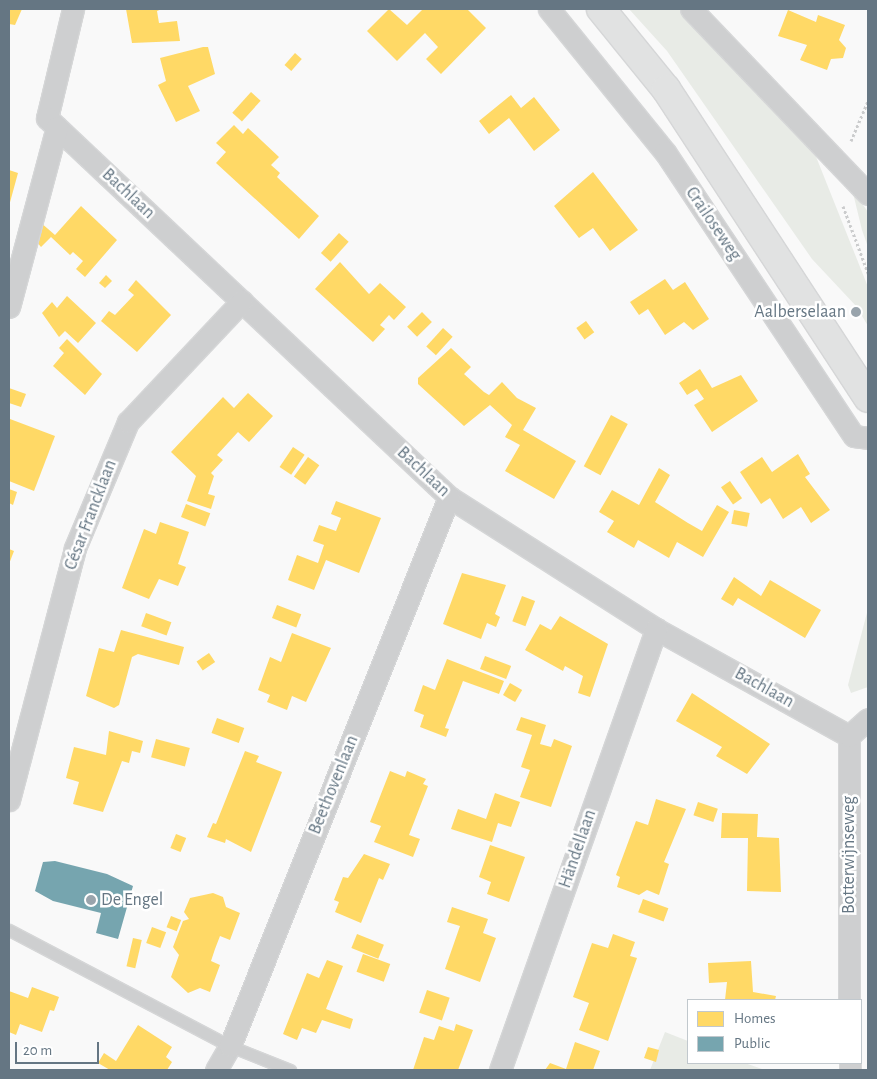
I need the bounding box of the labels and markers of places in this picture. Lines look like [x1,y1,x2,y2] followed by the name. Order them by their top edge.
[754,301,846,323] place label: Aalberselaan
[850,306,862,318] marker: Aalberselaan
[101,889,163,911] place label: De Engel
[85,894,97,906] marker: De Engel

